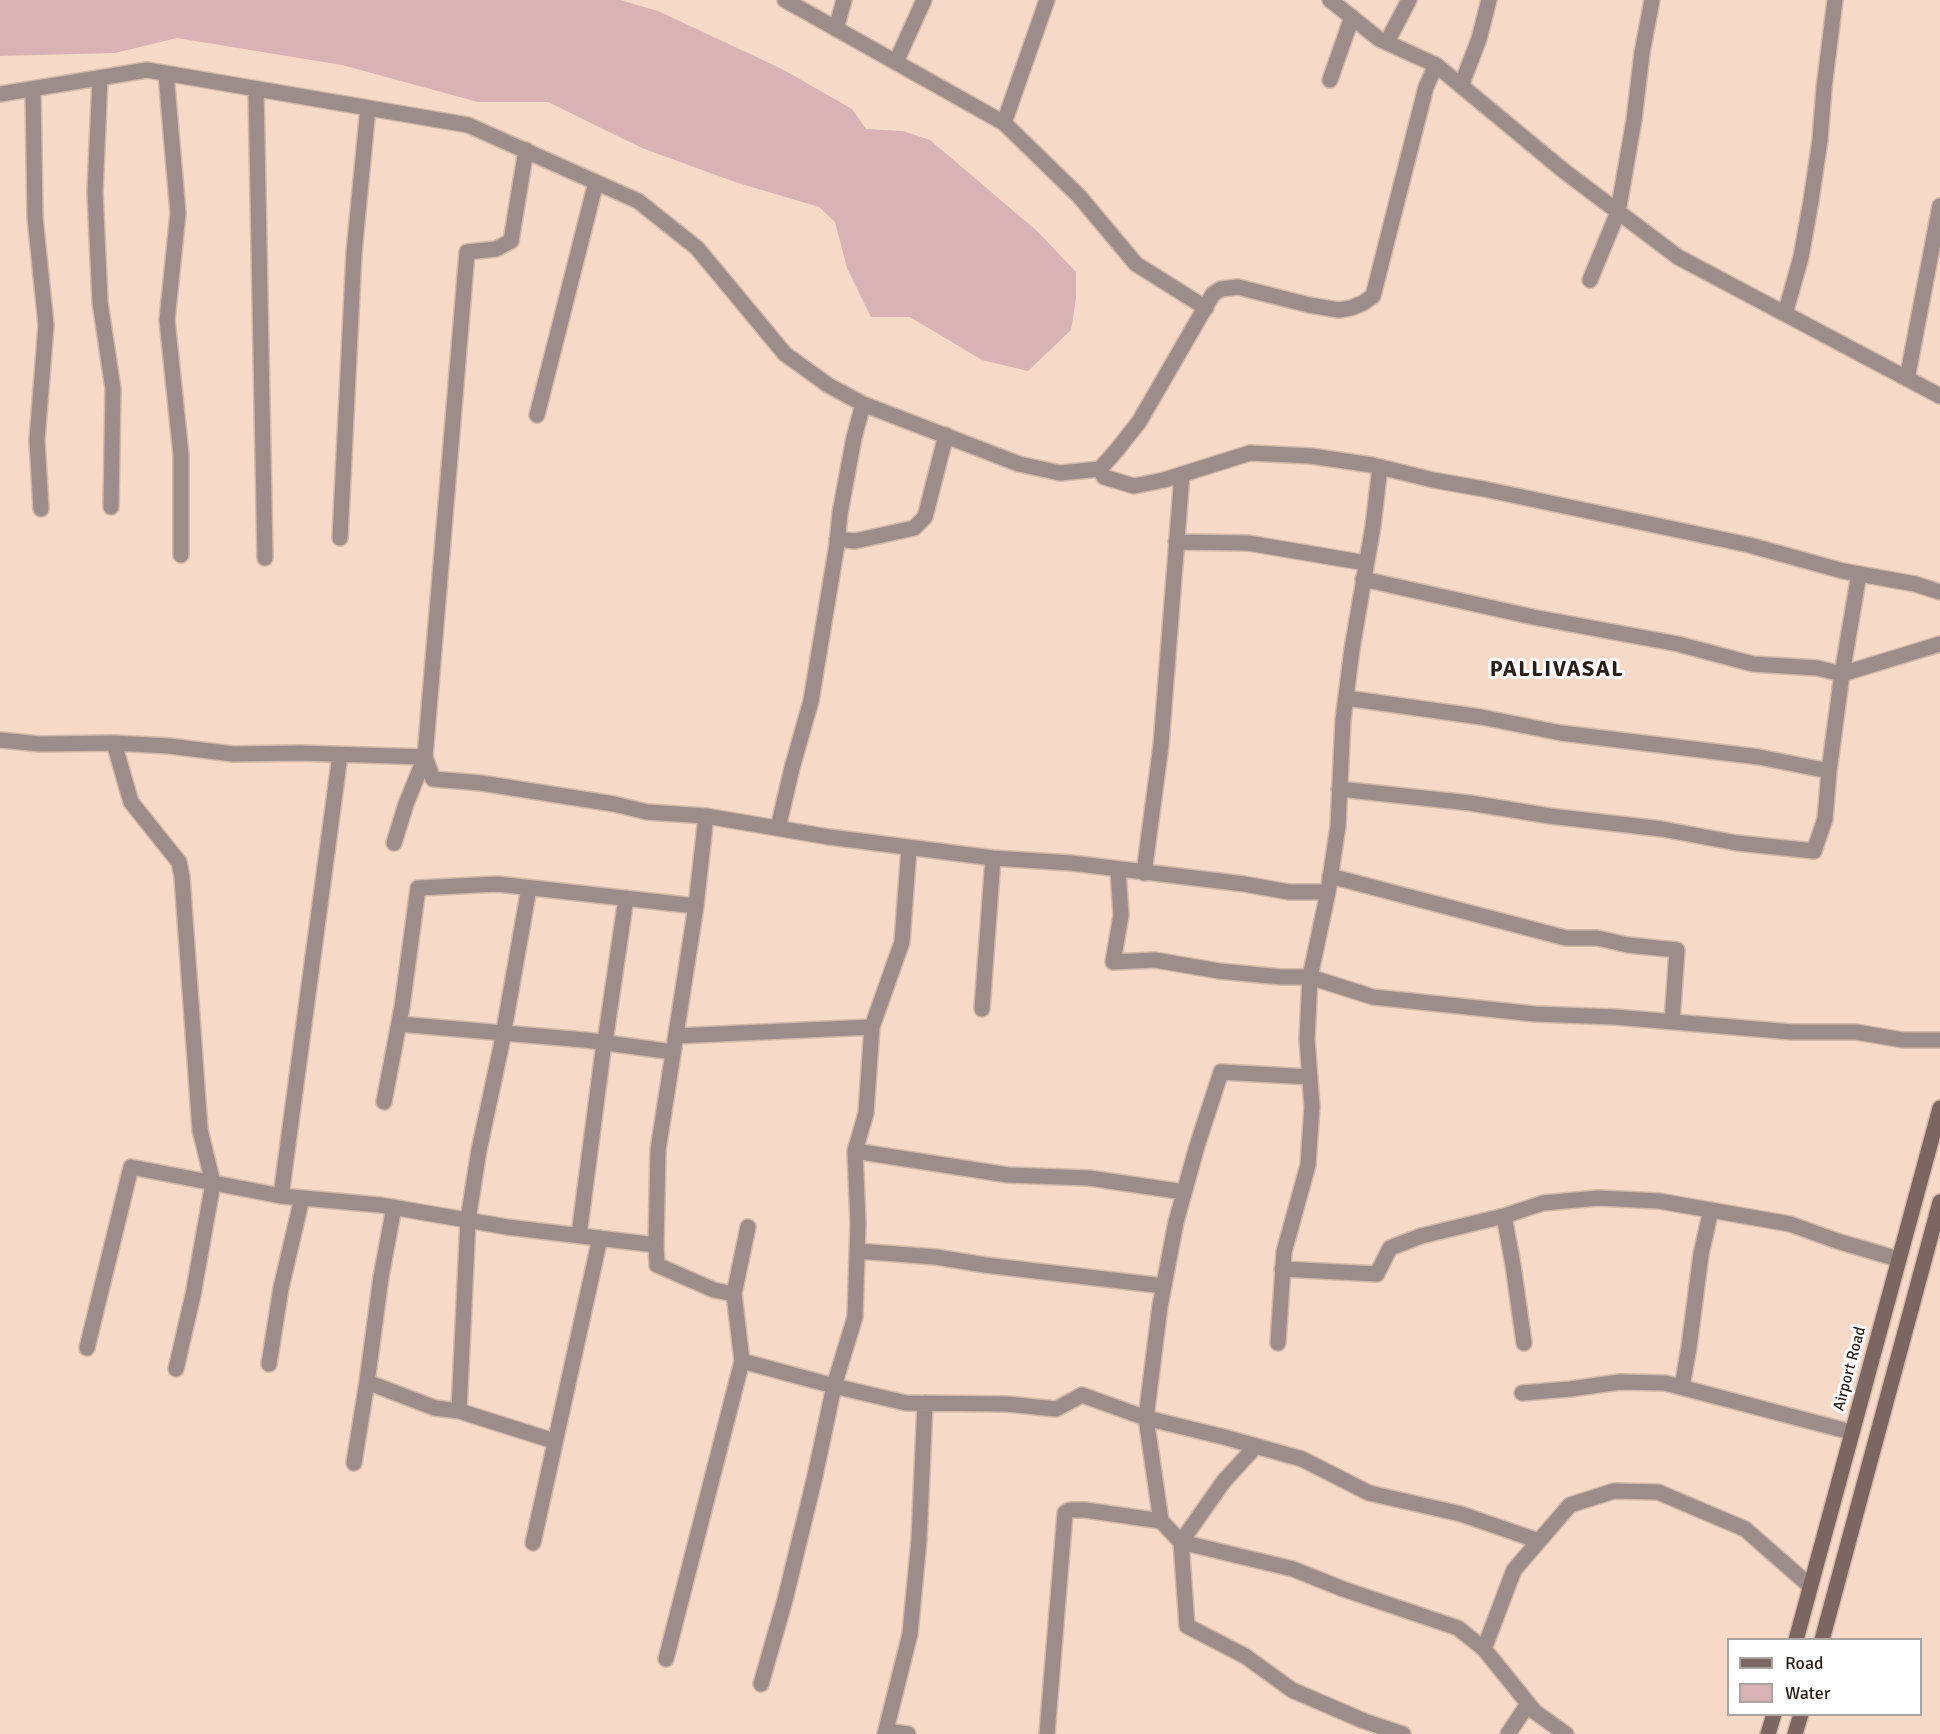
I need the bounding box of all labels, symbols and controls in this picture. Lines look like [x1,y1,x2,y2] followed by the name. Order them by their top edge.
[1490,657,1624,683] district label: PALLIVASAL
[1830,1325,1870,1413] street label: Airport Road
[1727,1638,1922,1716] legend
[1785,1652,1824,1674] text: Road
[1785,1682,1830,1704] text: Water

